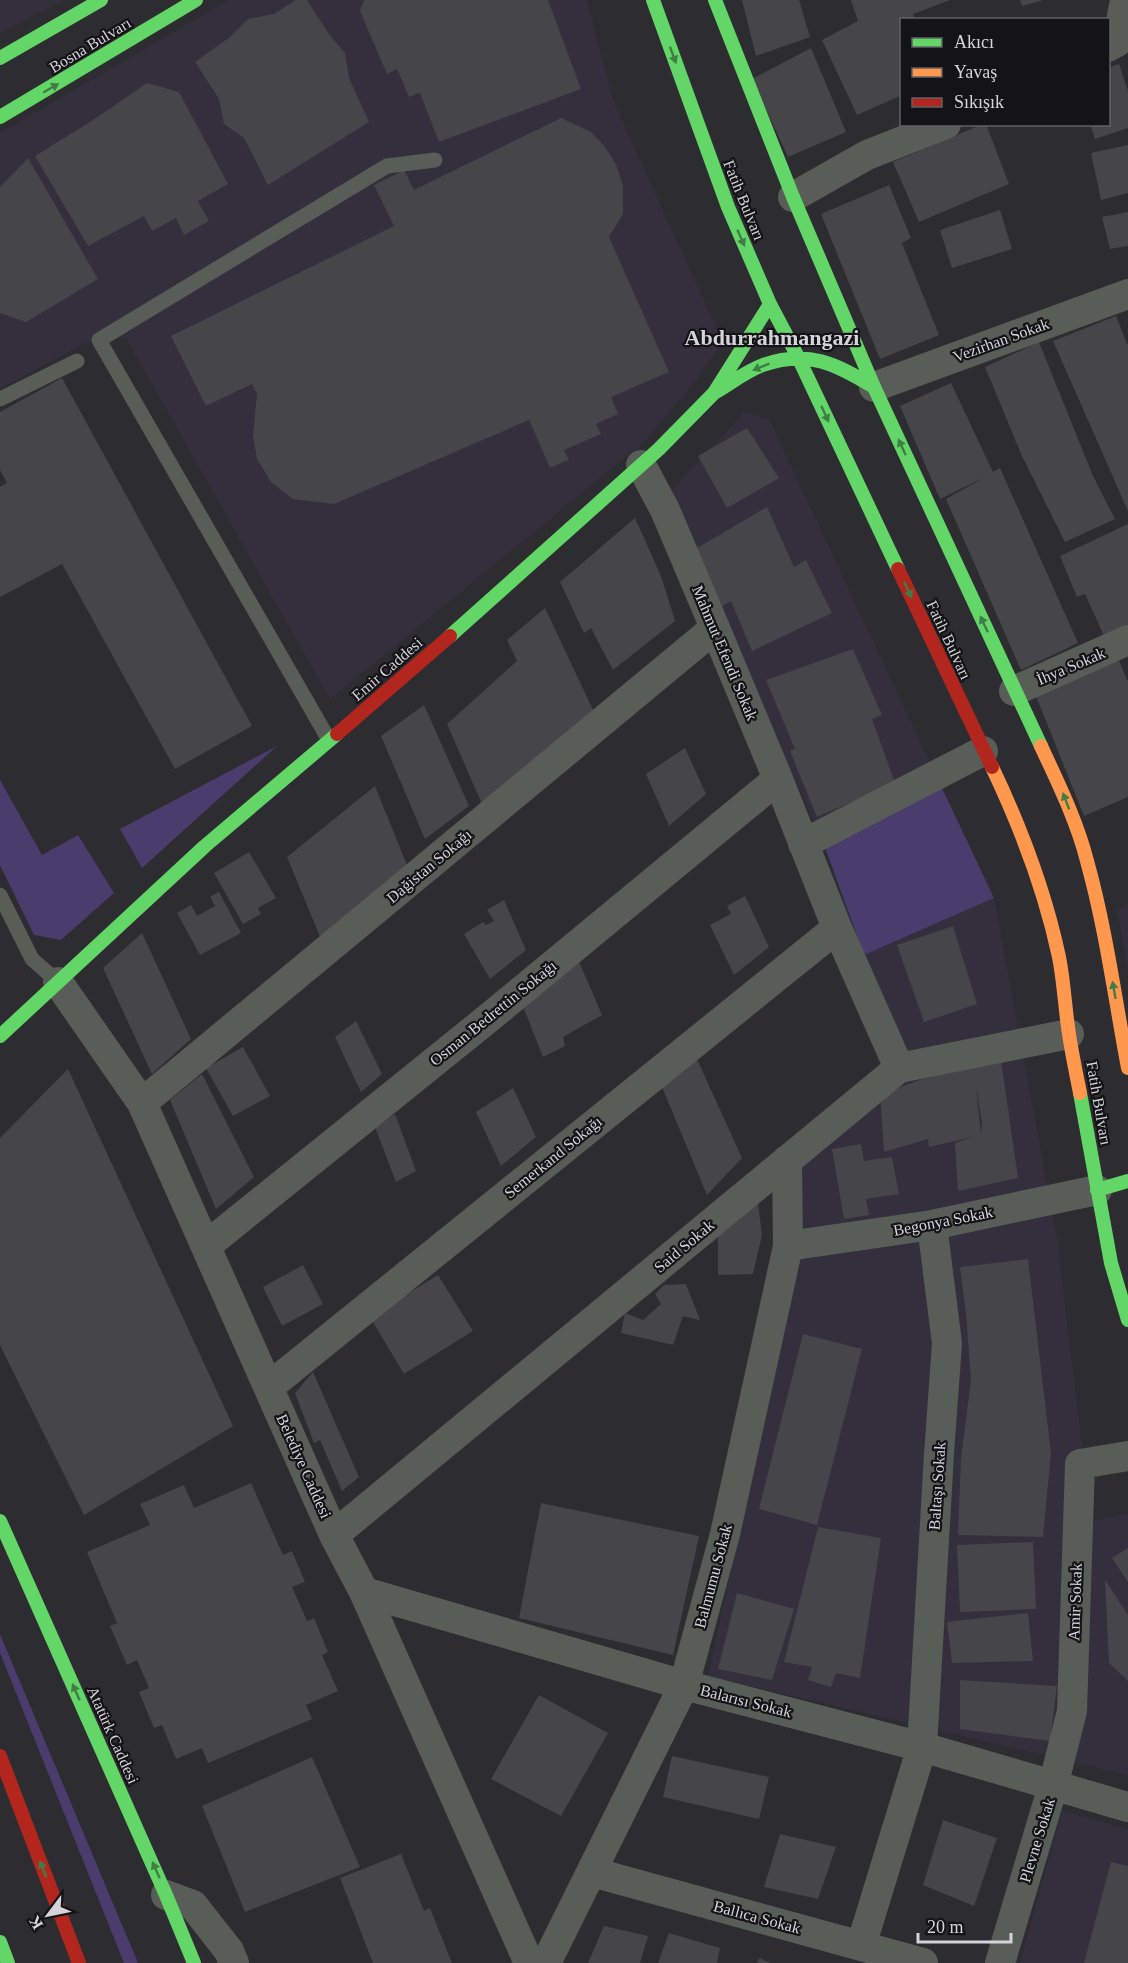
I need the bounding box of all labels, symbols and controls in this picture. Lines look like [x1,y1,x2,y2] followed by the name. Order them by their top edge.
[46,14,134,76] street label: Bosna Bulvarı
[900,18,1110,126] legend
[954,32,994,52] text: Akıcı
[668,46,678,64] one-way arrow
[954,62,997,82] text: Yavaş
[42,83,59,93] one-way arrow
[954,92,1004,112] text: Sıkışık
[720,157,768,243] street label: Fatih Bulvarı
[736,229,746,247] one-way arrow
[951,315,1051,365] street label: Vezirhan Sokak
[685,325,859,350] district label: Abdurrahmangazi
[752,363,770,372] one-way arrow
[820,405,829,422] one-way arrow
[897,438,907,456] one-way arrow
[903,582,912,599] one-way arrow
[689,583,761,723] street label: Mahmut Efendi Sokak
[923,598,975,683] street label: Fatih Bulvarı
[979,616,988,633] one-way arrow
[348,634,426,704] street label: Emir Caddesi
[1034,644,1108,689] street label: İhya Sokak
[1061,792,1070,810] one-way arrow
[383,825,476,907] street label: Dağistan Sokağı
[427,957,561,1070] street label: Osman Bedrettin Sokağı
[1109,980,1118,999] one-way arrow
[1083,1060,1115,1147] street label: Fatih Bulvarı
[501,1112,606,1202] street label: Semerkand Sokağı
[892,1203,994,1240] street label: Begonya Sokak
[651,1216,717,1276] street label: Said Sokak
[272,1411,335,1522] street label: Belediye Caddesi
[925,1441,950,1531] street label: Baltaşı Sokak
[691,1522,735,1630] street label: Balmumu Sokak
[1065,1563,1085,1641] street label: Amir Sokak
[698,1681,794,1721] street label: Balarısı Sokak
[72,1684,81,1701] one-way arrow
[84,1684,142,1787] street label: Atatürk Caddesi
[1016,1796,1058,1884] street label: Plevne Sokak
[38,1860,47,1878] one-way arrow
[151,1862,160,1879] one-way arrow
[18,1885,78,1945] north arrow
[712,1897,802,1937] street label: Ballıca Sokak
[918,1906,1011,1944] scale bar
[25,1912,46,1932] text: K
[927,1917,964,1937] text: 20 m

